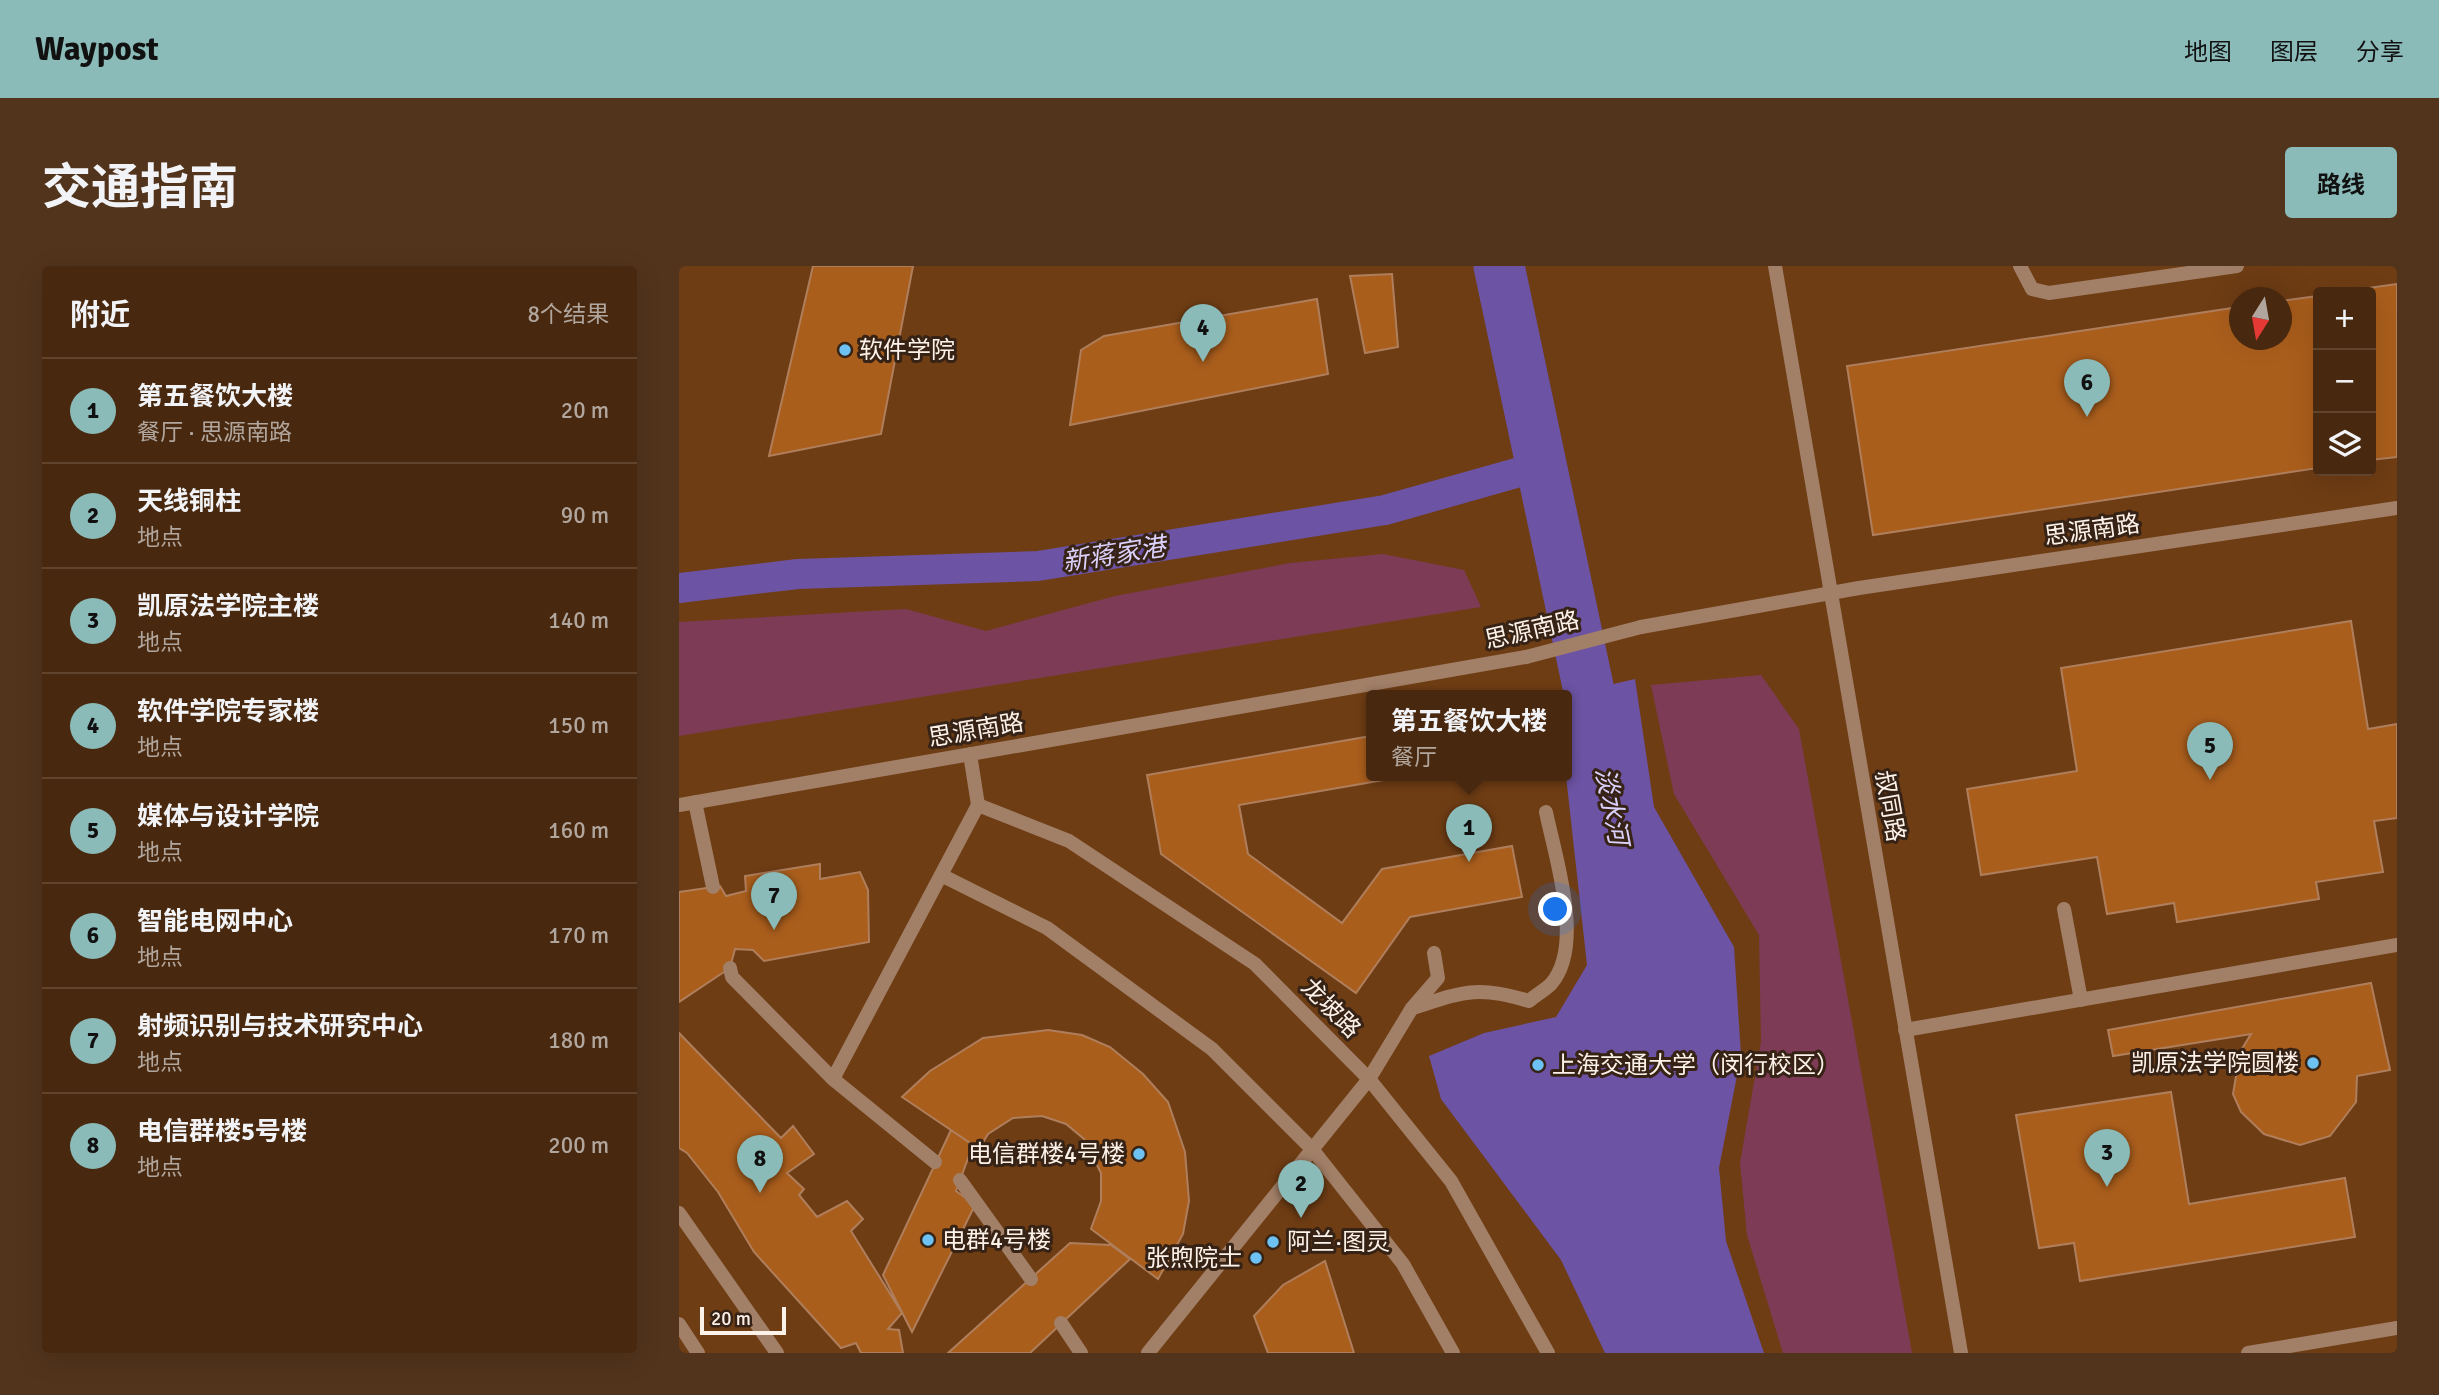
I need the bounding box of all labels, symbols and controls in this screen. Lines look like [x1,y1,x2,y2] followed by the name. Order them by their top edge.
[35,29,159,70] text: Waypost
[2184,37,2232,67] text: 地图
[2270,37,2318,67] text: 图层
[2356,37,2404,67] text: 分享
[2285,147,2397,218] button: 路线
[42,158,238,218] text: 交通指南
[2229,287,2292,350] north arrow
[2313,287,2376,476] map controls
[2313,287,2376,350] button: +
[70,297,130,334] text: 附近
[528,300,609,329] text: 8个结果
[1180,304,1226,362] pin: 4
[859,335,955,365] place label: 软件学院
[837,342,853,358] marker: 软件学院
[2313,350,2376,413] button: −
[2064,359,2110,417] pin: 6
[137,381,293,413] text: 第五餐饮大楼
[87,396,99,425] text: 1
[561,396,609,425] text: 20 m
[2313,413,2376,476] button: layers
[137,418,292,447] text: 餐厅 · 思源南路
[137,486,241,518] text: 天线铜柱
[87,501,99,530] text: 2
[561,501,609,530] text: 90 m
[2042,508,2142,552] street label: 思源南路
[137,523,183,552] text: 地点
[1060,530,1172,579] water label: 新蒋家港
[137,591,319,623] text: 凯原法学院主楼
[1482,605,1582,655] street label: 思源南路
[87,606,99,635] text: 3
[548,606,609,635] text: 140 m
[137,628,183,657] text: 地点
[1366,690,1572,781] popup
[137,696,319,728] text: 软件学院专家楼
[1391,706,1547,738] text: 第五餐饮大楼
[926,707,1026,753] street label: 思源南路
[87,711,99,740] text: 4
[548,711,609,740] text: 150 m
[2187,722,2233,780] pin: 5
[137,733,183,762] text: 地点
[1391,743,1437,772] text: 餐厅
[1588,765,1635,852] water label: 淡水河
[1869,768,1911,844] street label: 叔同路
[137,801,319,833] text: 媒体与设计学院
[1446,804,1492,862] pin: 1
[87,816,99,845] text: 5
[548,816,609,845] text: 160 m
[137,838,183,867] text: 地点
[751,872,797,930] pin: 7
[1538,892,1572,926] your location
[137,906,293,938] text: 智能电网中心
[87,921,99,950] text: 6
[548,921,609,950] text: 170 m
[137,943,183,972] text: 地点
[1295,972,1367,1044] street label: 龙坡路
[137,1011,423,1043] text: 射频识别与技术研究中心
[87,1026,99,1055] text: 7
[548,1026,609,1055] text: 180 m
[137,1048,183,1077] text: 地点
[2131,1048,2299,1078] place label: 凯原法学院圆楼
[1552,1050,1840,1080] place label: 上海交通大学（闵行校区）
[2305,1055,2321,1071] marker: 凯原法学院圆楼
[1530,1057,1546,1073] marker: 上海交通大学（闵行校区）
[137,1116,307,1148] text: 电信群楼5号楼
[2084,1129,2130,1187] pin: 3
[87,1131,99,1160] text: 8
[548,1131,609,1160] text: 200 m
[737,1135,783,1193] pin: 8
[968,1139,1125,1169] place label: 电信群楼4号楼
[1131,1146,1147,1162] marker: 电信群楼4号楼
[137,1153,183,1182] text: 地点
[1278,1160,1324,1218] pin: 2
[942,1225,1051,1255] place label: 电群4号楼
[1287,1227,1390,1257] place label: 阿兰·图灵
[920,1232,936,1248] marker: 电群4号楼
[1265,1234,1281,1250] marker: 阿兰·图灵
[1146,1243,1242,1273] place label: 张煦院士
[1248,1250,1264,1266] marker: 张煦院士
[700,1304,786,1336] scale bar
[711,1307,751,1331] text: 20 m

